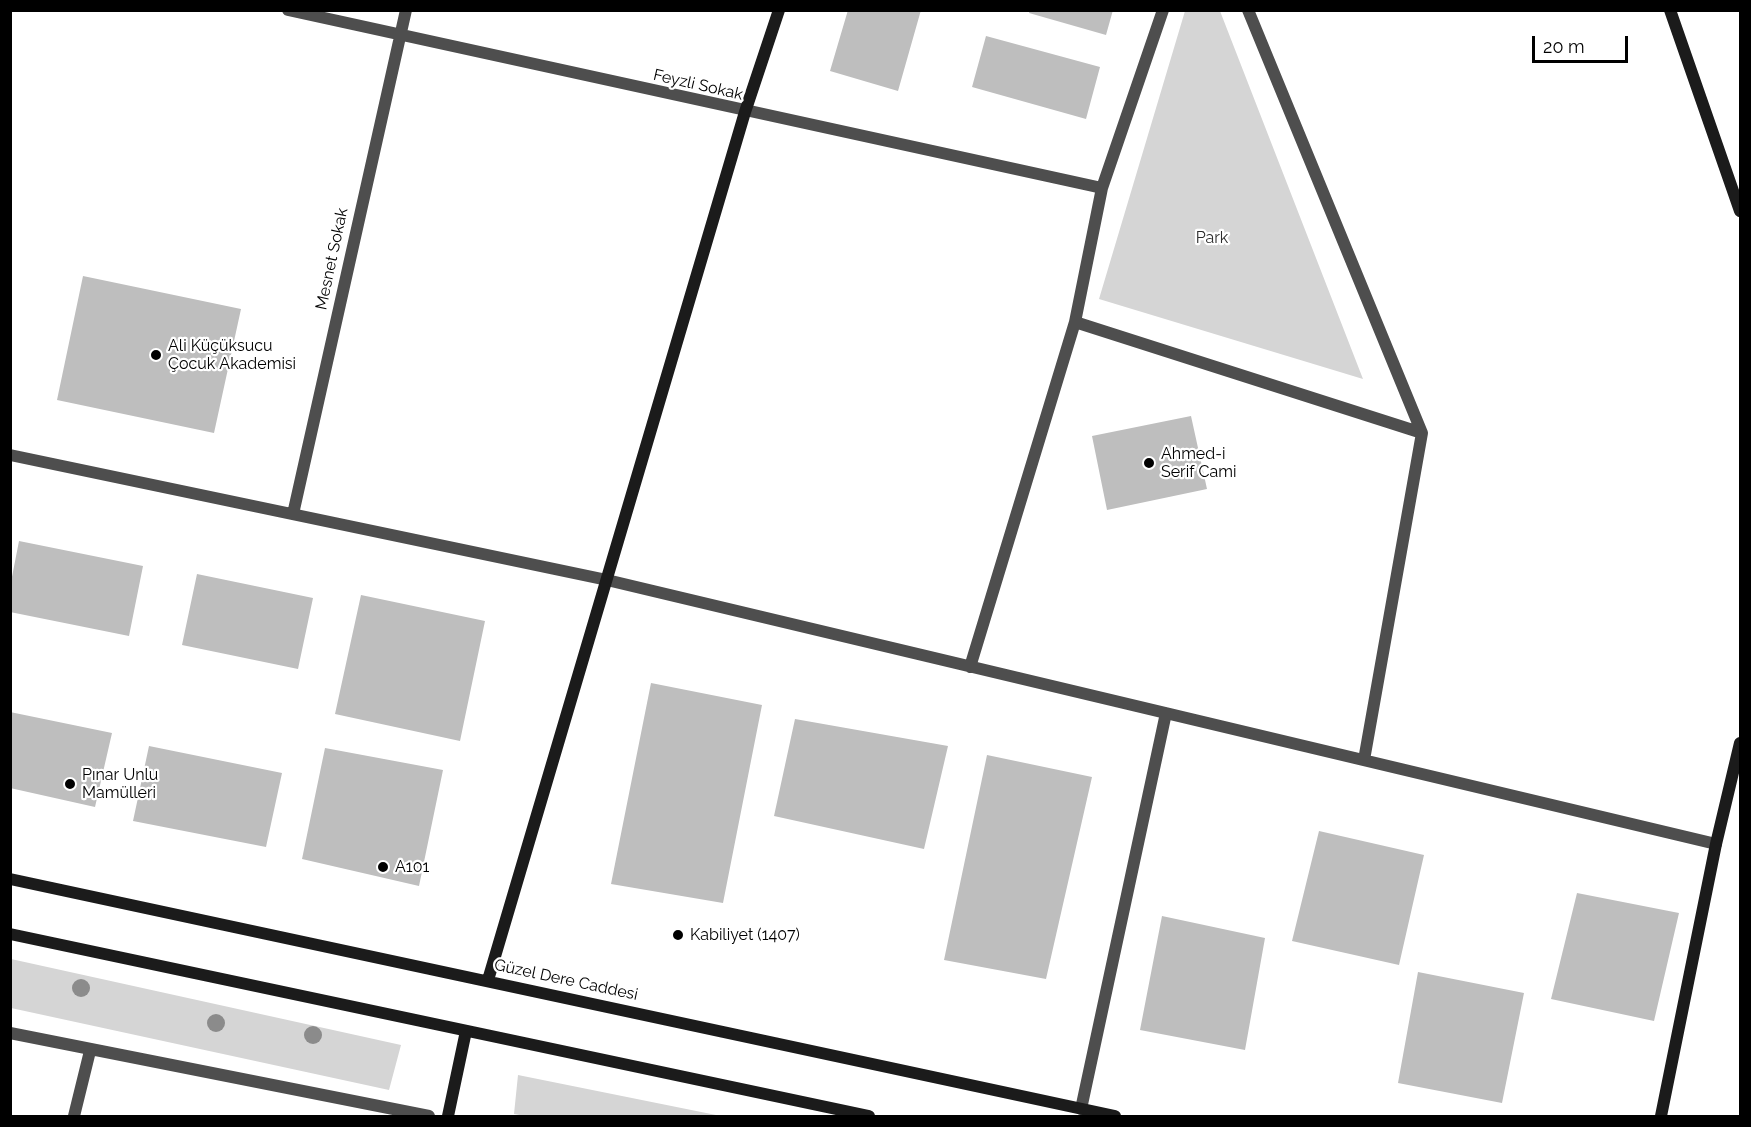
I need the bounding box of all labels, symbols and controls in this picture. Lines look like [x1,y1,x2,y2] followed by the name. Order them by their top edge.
[1535,24,1631,62] scale bar
[1543,36,1585,57] text: 20 m
[651,65,745,105] street label: Feyzli Sokak
[312,206,352,312] street label: Mesnet Sokak
[1196,228,1228,248] park label: Park
[168,336,296,374] place label: Ali Küçüksucu Çocuk Akademisi
[149,348,163,362] marker: Ali Küçüksucu Çocuk Akademisi
[1161,444,1236,482] place label: Ahmed-i Serif Cami
[1142,456,1156,470] marker: Ahmed-i Serif Cami
[82,765,158,803] place label: Pınar Unlu Mamülleri
[63,777,77,791] marker: Pınar Unlu Mamülleri
[395,857,429,877] place label: A101
[376,860,390,874] marker: A101
[690,925,800,945] place label: Kabiliyet (1407)
[671,928,685,942] marker: Kabiliyet (1407)
[492,955,640,1005] street label: Güzel Dere Caddesi

